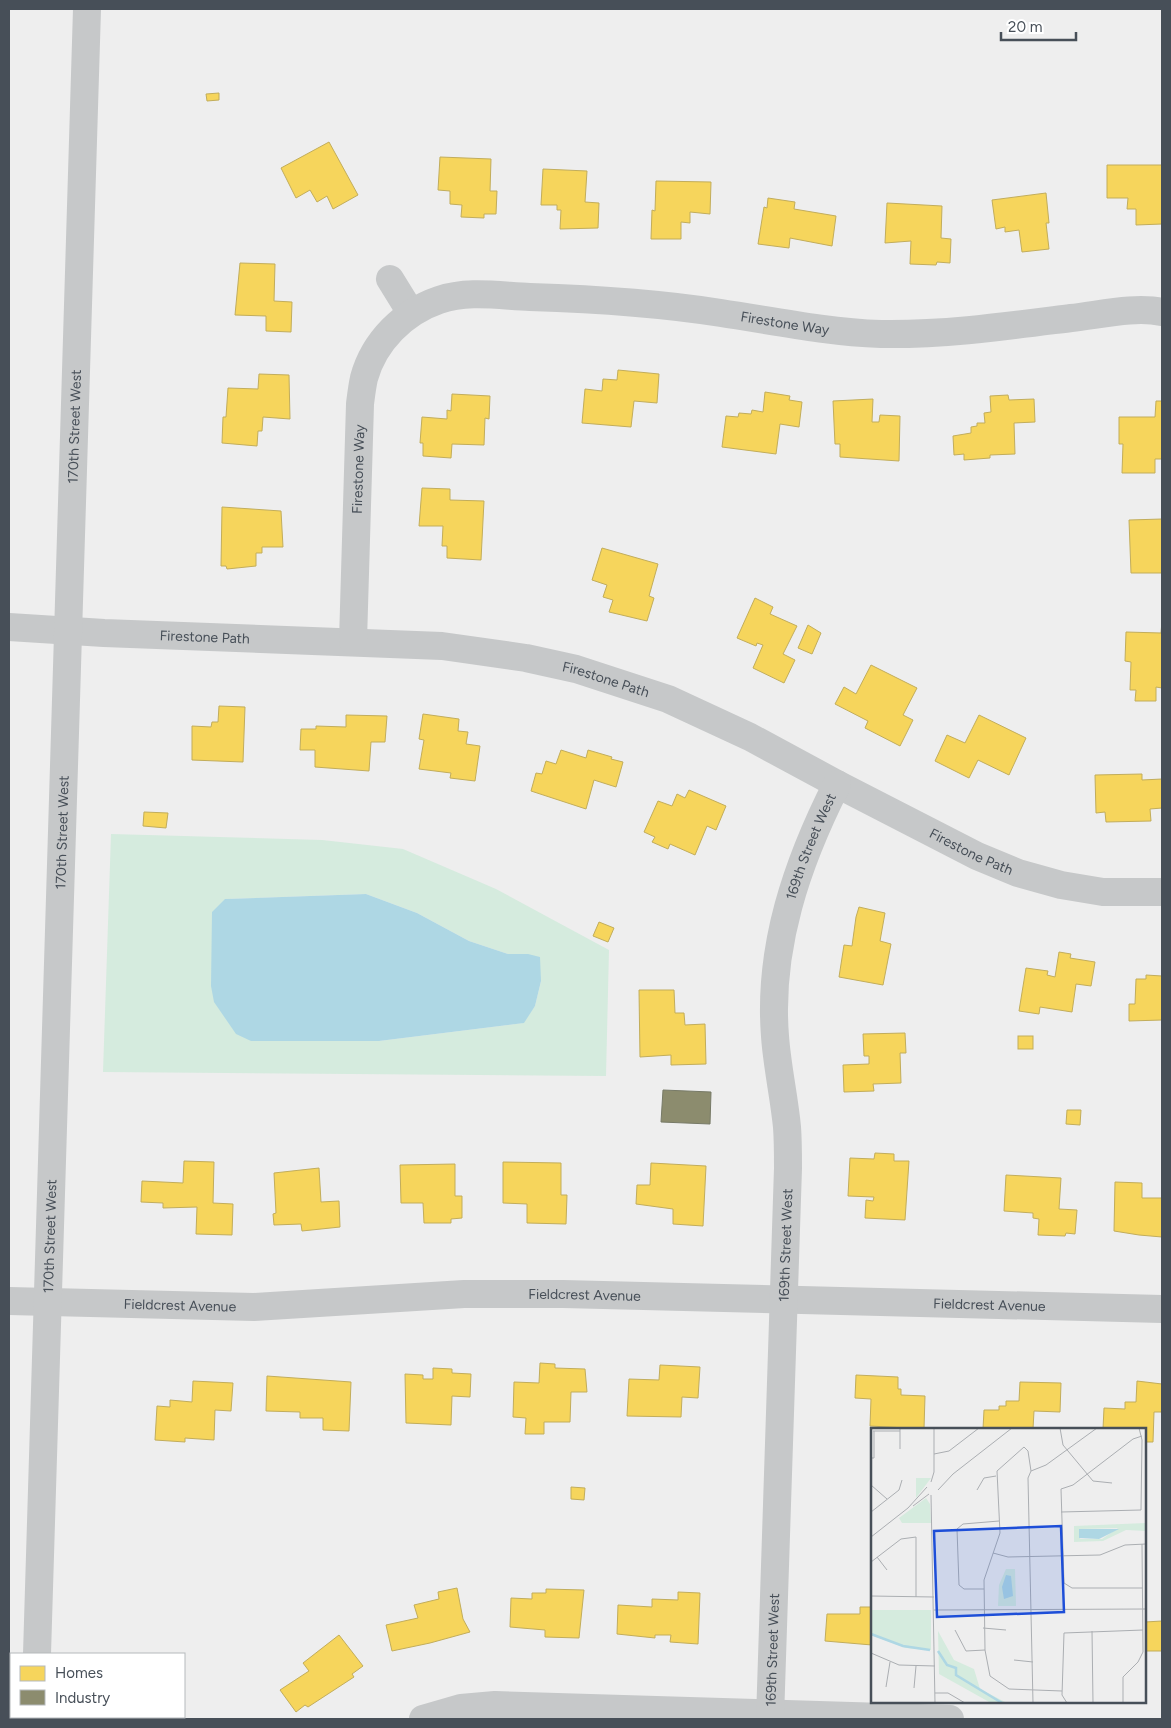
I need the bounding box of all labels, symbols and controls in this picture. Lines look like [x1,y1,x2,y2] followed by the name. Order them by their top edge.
[1001,10,1076,42] scale bar
[1008,18,1042,36] text: 20 m
[739,308,831,338] street label: Firestone Way
[64,369,85,484] street label: 170th Street West
[348,424,368,514] street label: Firestone Way
[159,627,250,647] street label: Firestone Path
[561,658,652,701] street label: Firestone Path
[52,775,72,890] street label: 170th Street West
[782,790,840,902] street label: 169th Street West
[927,825,1016,879] street label: Firestone Path
[39,1179,60,1293] street label: 170th Street West
[775,1188,796,1302] street label: 169th Street West
[528,1286,641,1304] street label: Fieldcrest Avenue
[124,1295,237,1315] street label: Fieldcrest Avenue
[933,1295,1046,1315] street label: Fieldcrest Avenue
[871,1428,1146,1703] inset map
[762,1593,783,1707] street label: 169th Street West
[10,1653,185,1718] legend
[55,1664,103,1682] text: Homes
[55,1689,110,1707] text: Industry

